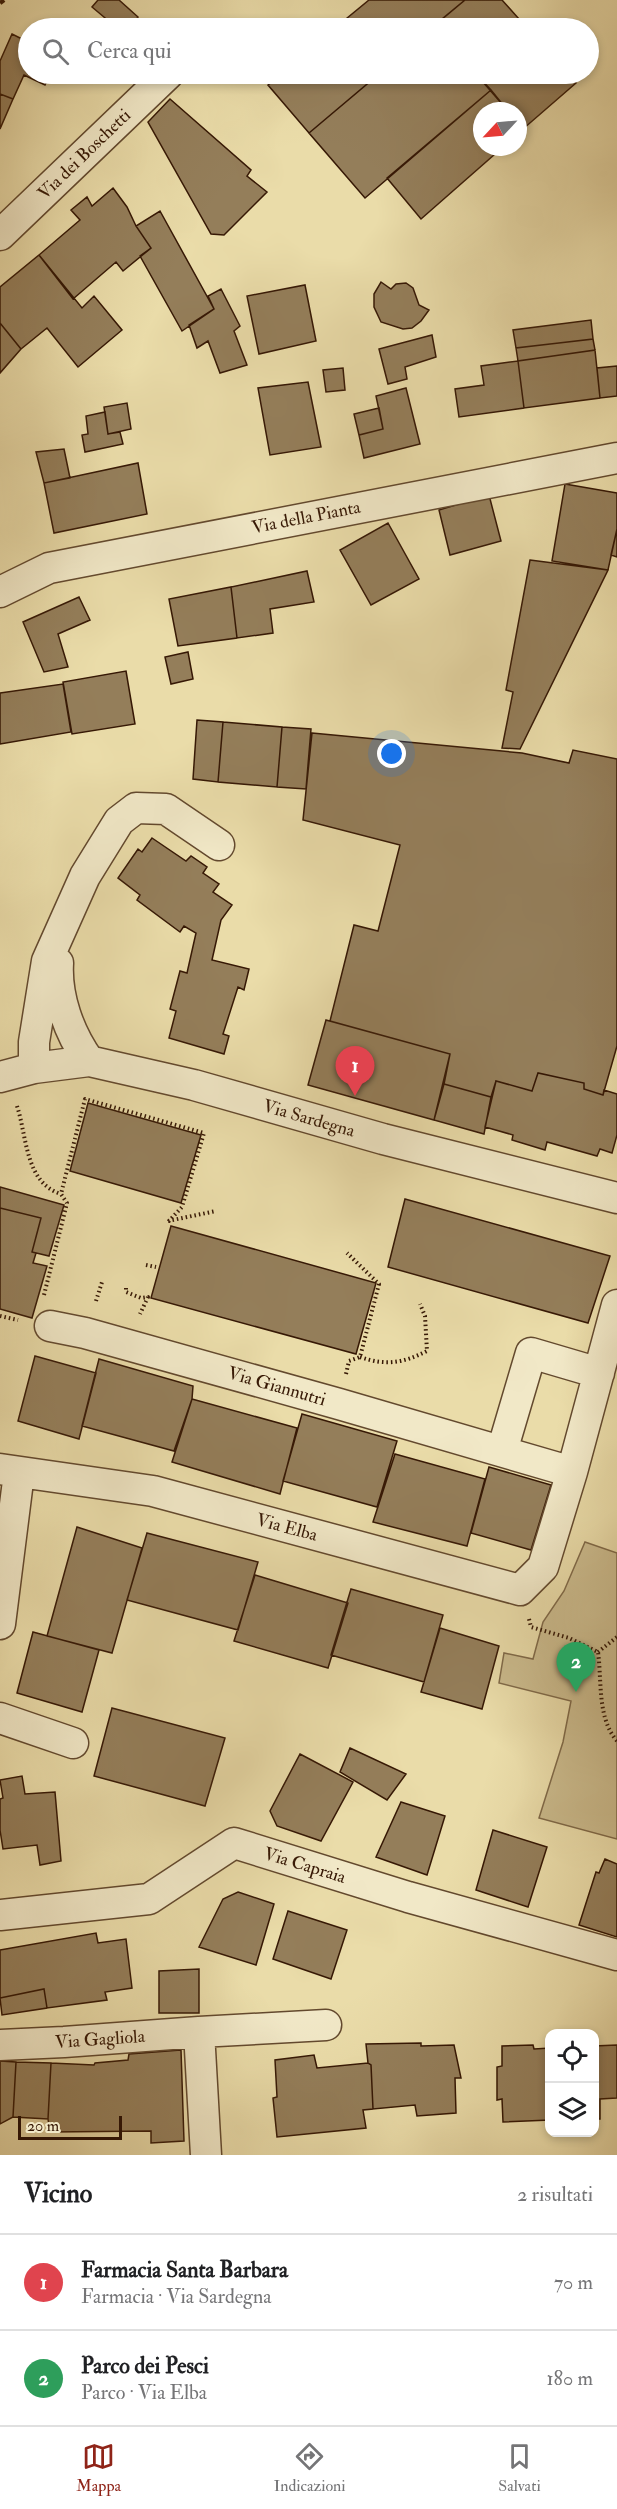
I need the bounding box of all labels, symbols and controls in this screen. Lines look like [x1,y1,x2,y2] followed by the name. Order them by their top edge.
[18,18,599,84] search box
[39,35,72,68] icon: search
[87,37,172,65] text: Cerca qui
[473,102,527,156] north arrow
[33,104,136,205] street label: Via dei Boschetti
[250,496,363,539] street label: Via della Pianta
[377,739,406,768] your location
[336,1046,374,1096] pin: 1
[260,1094,358,1143] street label: Via Sardegna
[225,1362,329,1412] street label: Via Giannutri
[254,1508,321,1547] street label: Via Elba
[556,1642,596,1692] pin: 2
[261,1842,349,1889] street label: Via Capraia
[54,2025,146,2054] street label: Via Gagliola
[545,2029,599,2137] map controls
[545,2029,599,2083] button: locate
[545,2083,599,2137] button: layers
[18,2113,122,2140] scale bar
[27,2116,59,2136] text: 20 m
[24,2178,92,2210] text: Vicino
[517,2182,593,2207] text: 2 risultati
[81,2256,288,2284] text: Farmacia Santa Barbara
[40,2270,47,2295] text: 1
[554,2270,593,2295] text: 70 m
[81,2284,271,2309] text: Farmacia · Via Sardegna
[81,2352,209,2380] text: Parco dei Pesci
[38,2366,49,2391] text: 2
[546,2366,593,2391] text: 180 m
[81,2380,207,2405] text: Parco · Via Elba
[76,2440,121,2496] tab: Mappa
[274,2440,346,2496] tab: Indicazioni
[498,2440,541,2496] tab: Salvati

